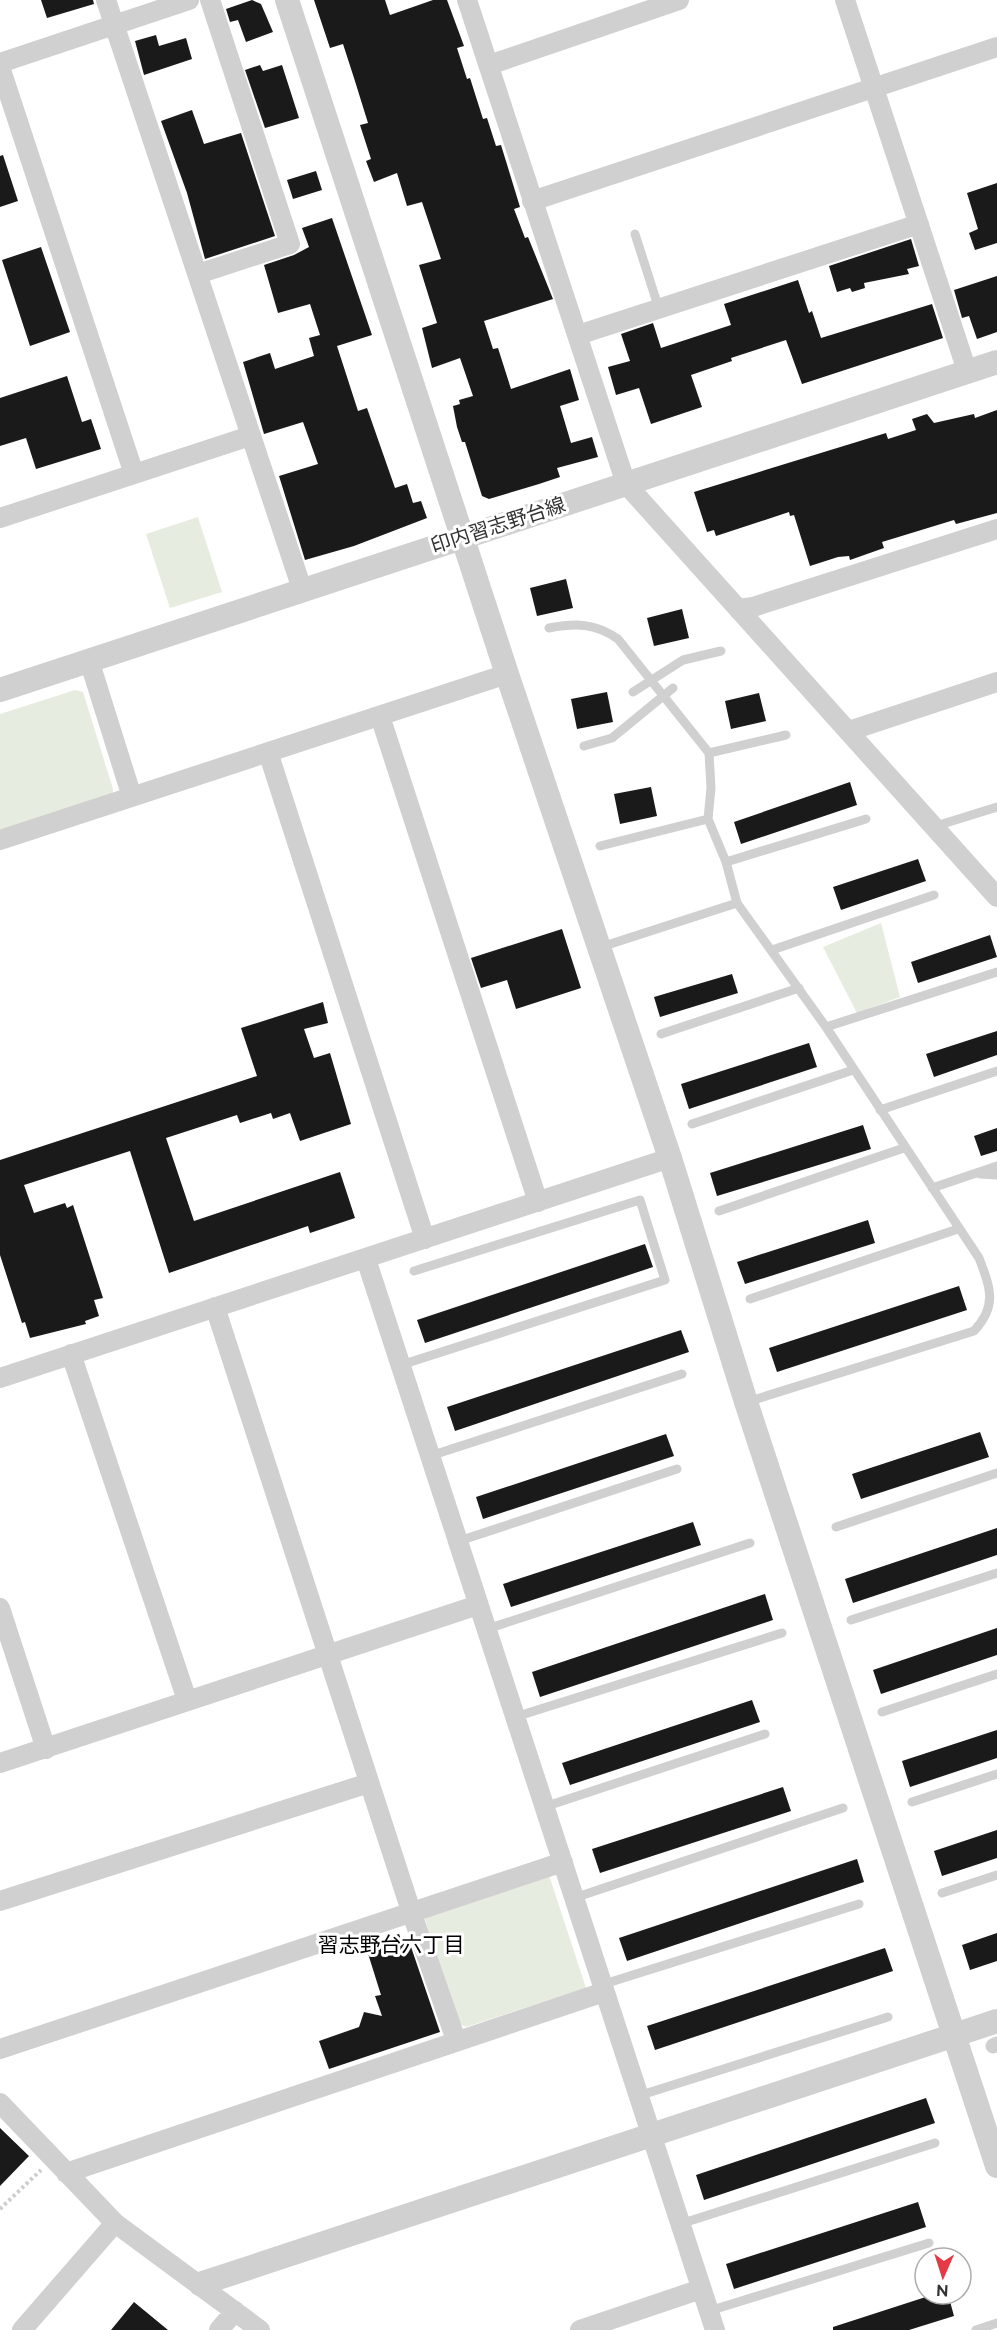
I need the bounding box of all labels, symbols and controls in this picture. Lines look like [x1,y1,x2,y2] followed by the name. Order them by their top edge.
[428,492,568,558] street label: 印内習志野台線
[318,1932,465,1957] district label: 習志野台六丁目
[913,2246,973,2306] north arrow
[936,2281,949,2300] text: N

